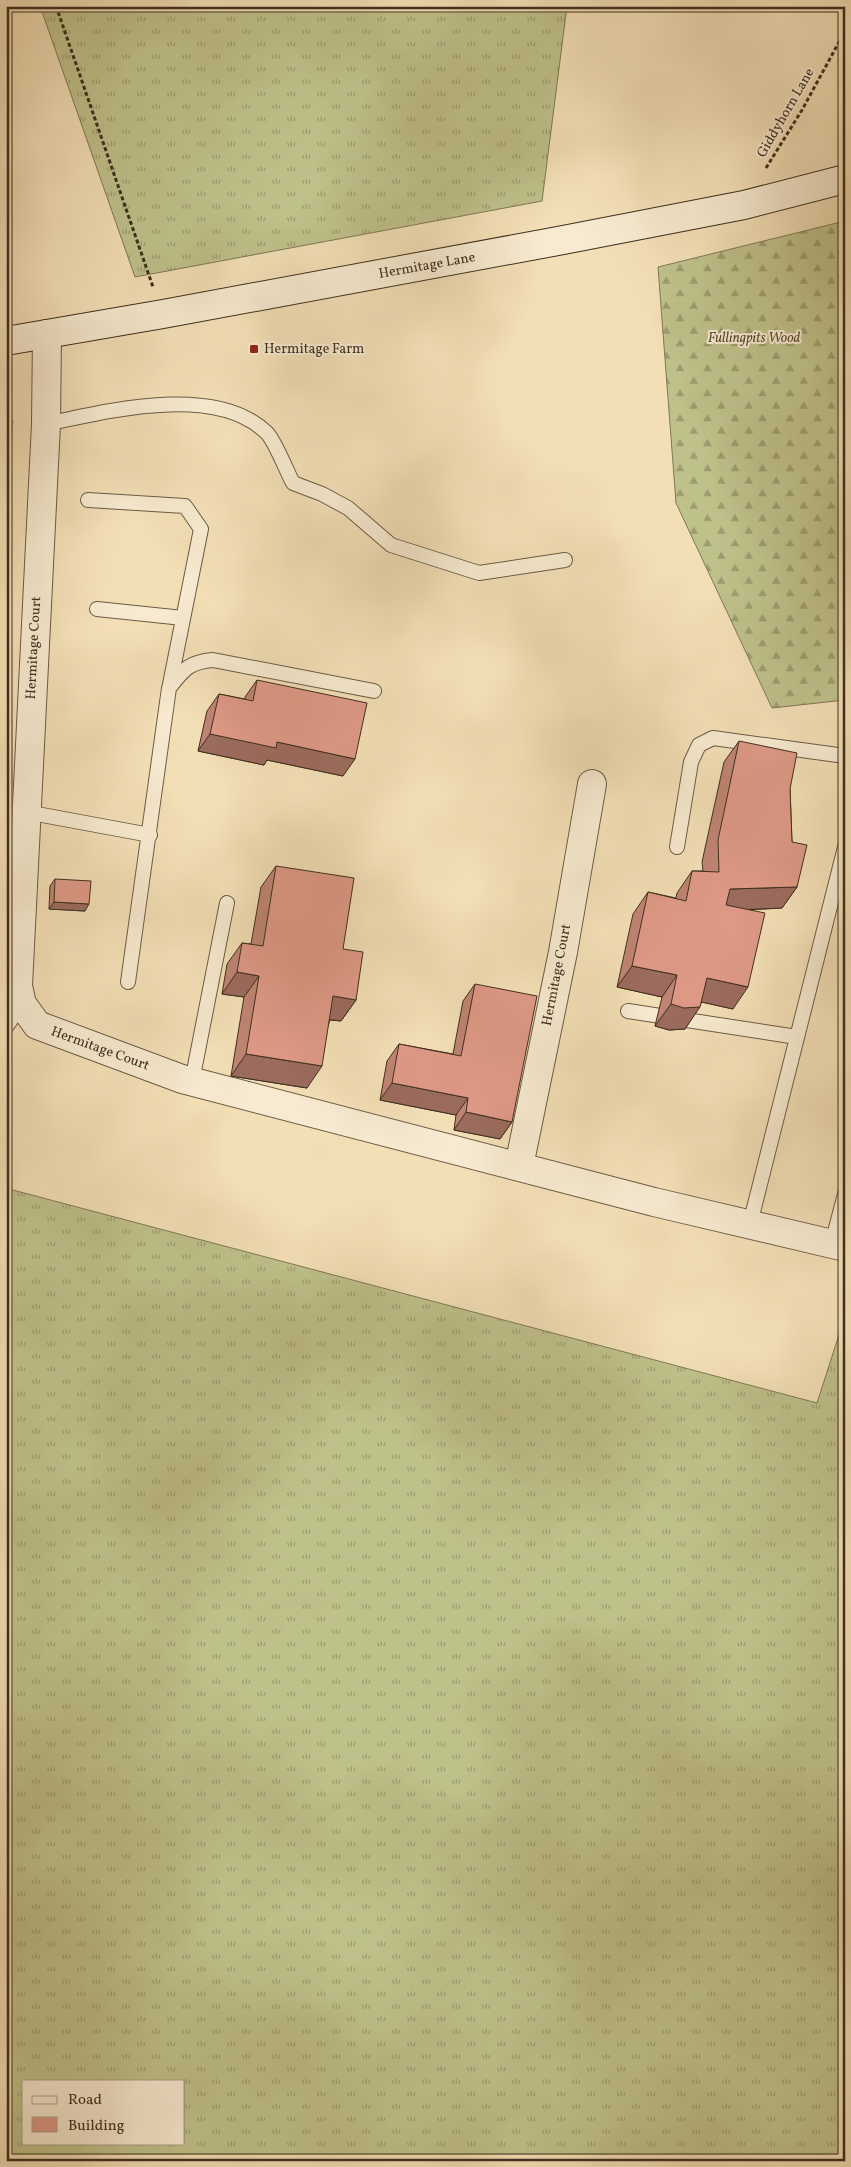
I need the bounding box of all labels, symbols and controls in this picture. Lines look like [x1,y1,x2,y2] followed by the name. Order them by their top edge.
[753,64,820,161] street label: Giddyhorn Lane
[377,248,477,284] street label: Hermitage Lane
[708,329,801,348] park label: Fullingpits Wood
[264,340,365,359] place label: Hermitage Farm
[248,343,260,355] marker: Hermitage Farm
[22,596,46,700] street label: Hermitage Court
[538,922,576,1028] street label: Hermitage Court
[48,1022,152,1076] street label: Hermitage Court
[22,2080,185,2144] legend
[68,2090,102,2111] text: Road
[68,2116,125,2137] text: Building

